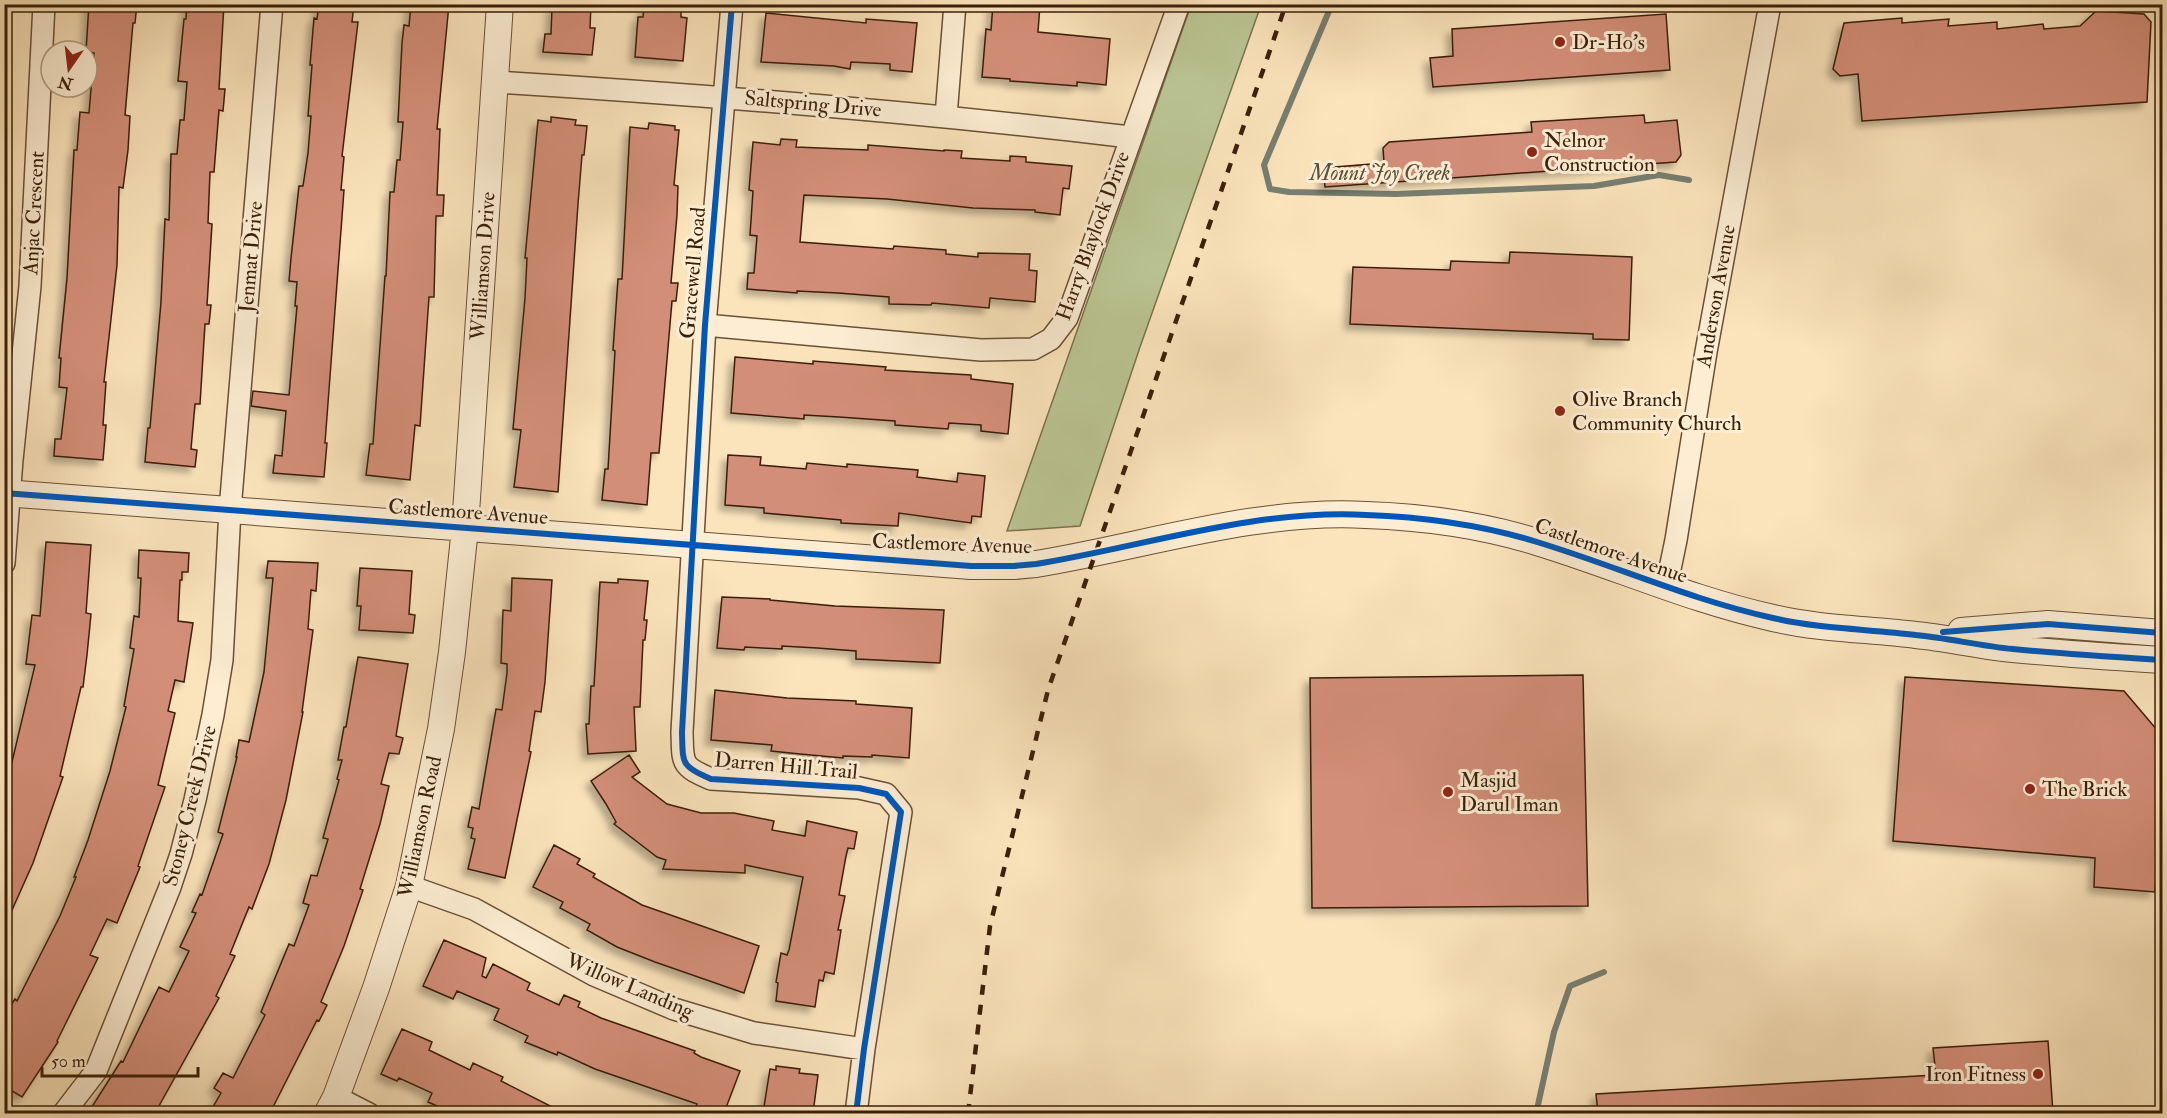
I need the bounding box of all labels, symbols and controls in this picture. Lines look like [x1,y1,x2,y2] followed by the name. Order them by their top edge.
[1572,29,1645,56] place label: Dr-Ho's
[1553,35,1567,49] marker: Dr-Ho's
[39,39,99,99] north arrow
[56,71,76,94] text: N
[743,85,883,123] street label: Saltspring Drive
[1544,127,1655,178] place label: Nelnor Construction
[1525,145,1539,159] marker: Nelnor Construction
[1050,147,1136,324] street label: Harry Blaylock Drive
[17,150,51,277] street label: Anjac Crescent
[1308,159,1450,187] water label: Mount Joy Creek
[464,191,502,342] street label: Williamson Drive
[233,200,269,315] street label: Jenmat Drive
[674,205,712,340] street label: Gracewell Road
[1690,222,1742,370] street label: Anderson Avenue
[1572,386,1742,437] place label: Olive Branch Community Church
[1553,404,1567,418] marker: Olive Branch Community Church
[387,493,549,531] street label: Castlemore Avenue
[1531,512,1691,590] street label: Castlemore Avenue
[872,528,1033,560] street label: Castlemore Avenue
[157,723,223,889] street label: Stoney Creek Drive
[713,746,860,786] street label: Darren Hill Trail
[392,753,448,902] street label: Williamson Road
[1460,767,1559,818] place label: Masjid Darul Iman
[2042,776,2127,803] place label: The Brick
[2023,782,2037,796] marker: The Brick
[1441,785,1455,799] marker: Masjid Darul Iman
[561,946,699,1025] street label: Willow Landing
[42,1040,198,1078] scale bar
[51,1050,86,1073] text: 50 m
[1925,1061,2026,1088] place label: Iron Fitness
[2031,1067,2045,1081] marker: Iron Fitness

